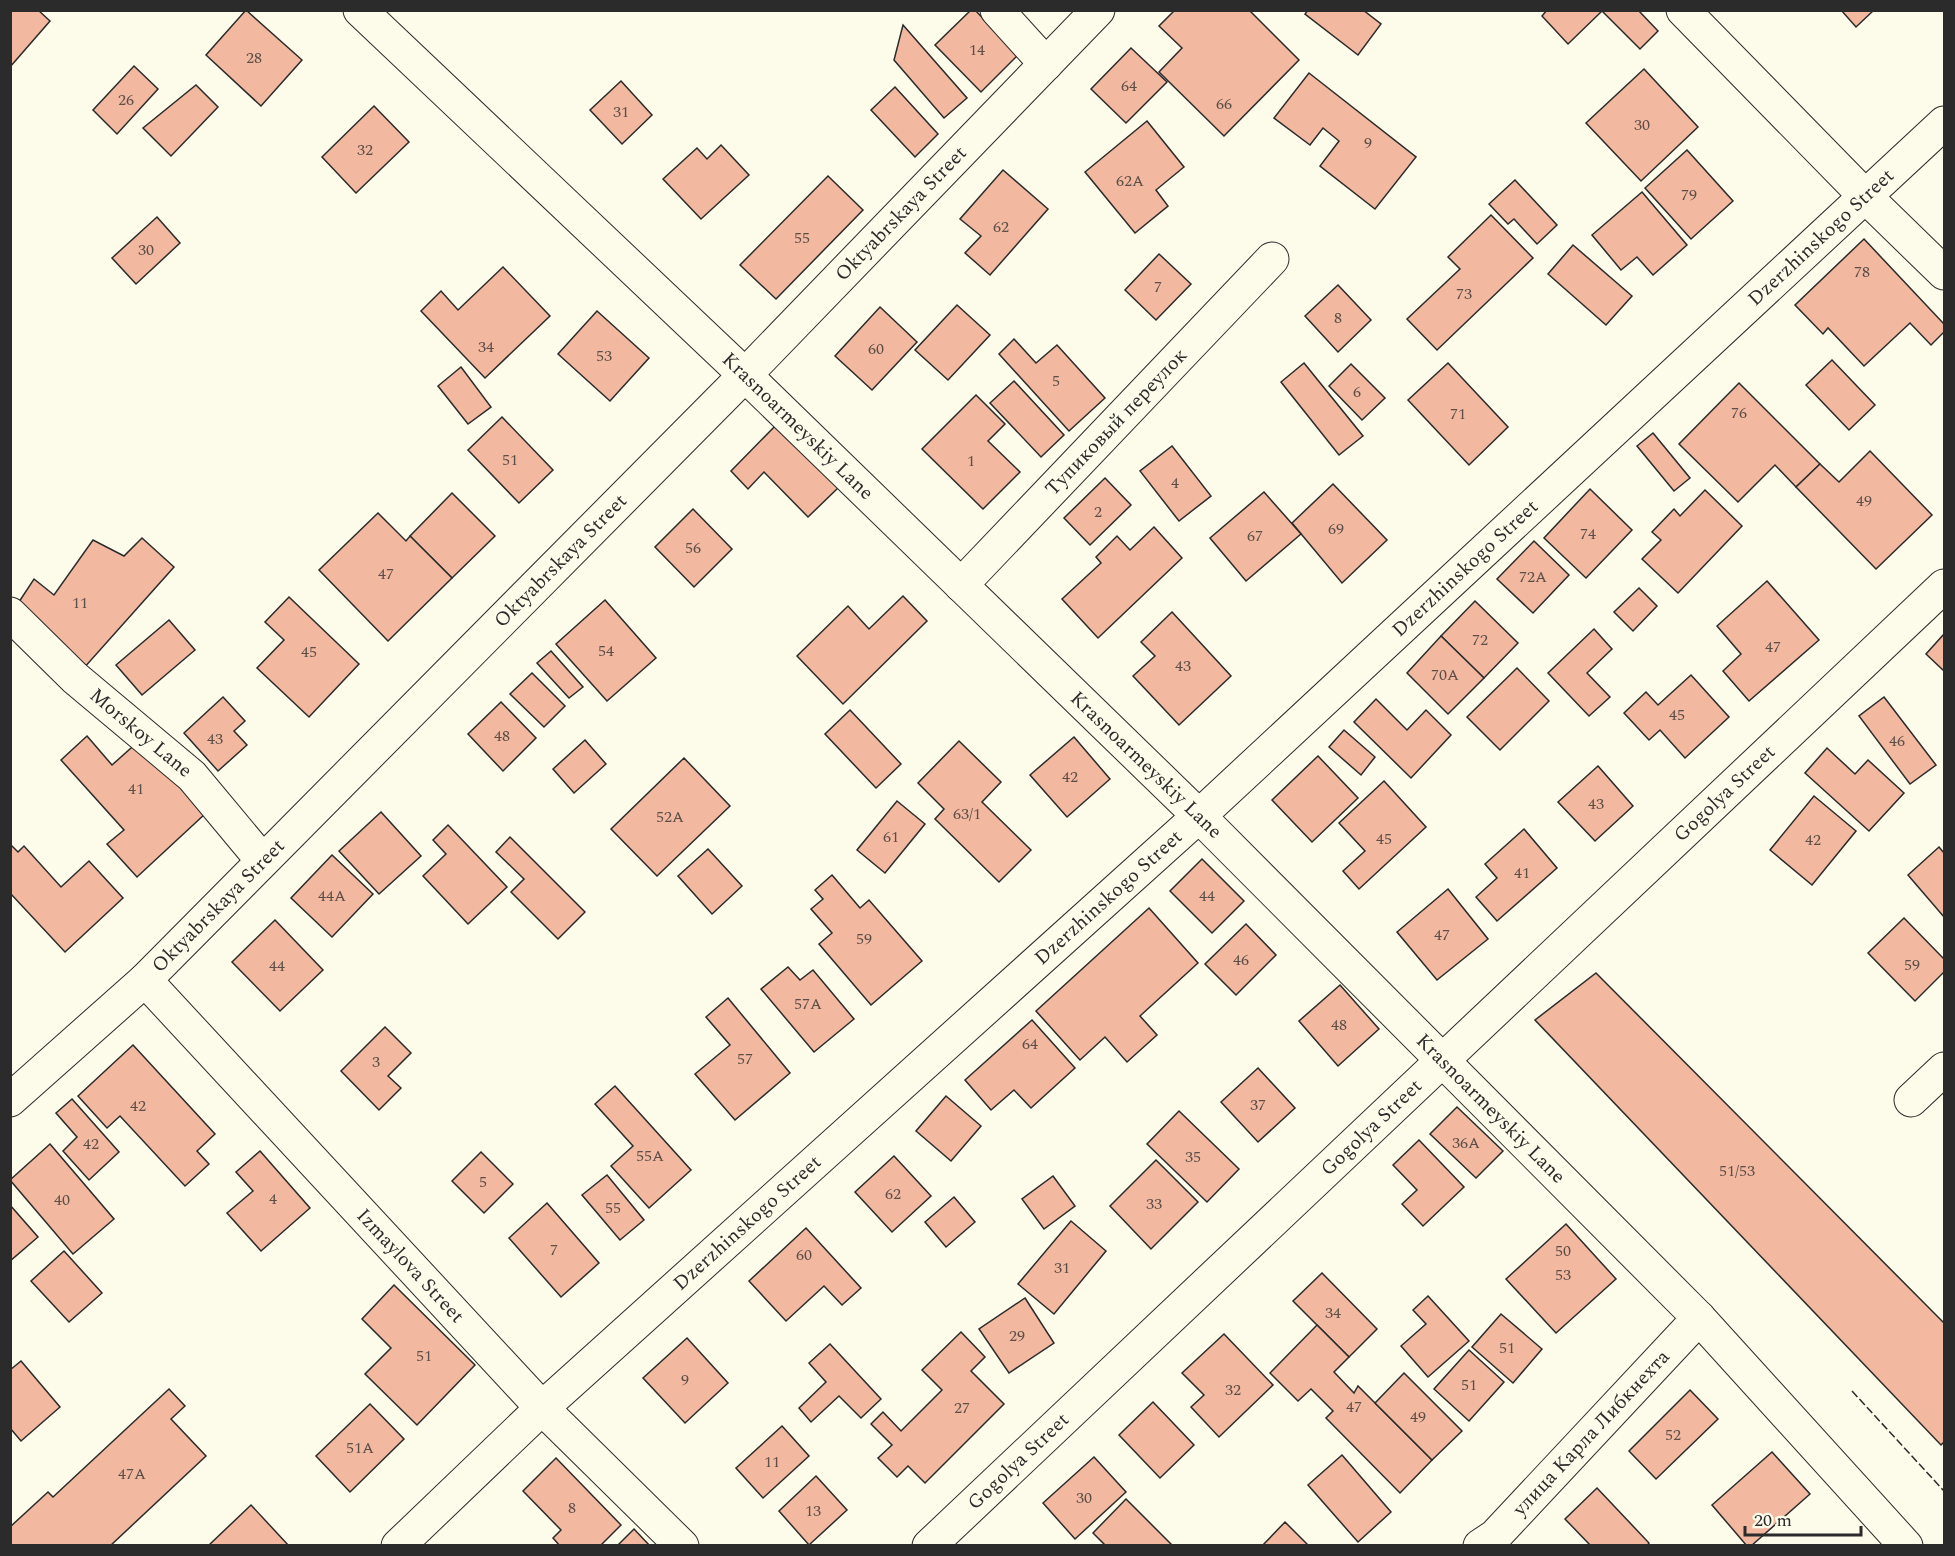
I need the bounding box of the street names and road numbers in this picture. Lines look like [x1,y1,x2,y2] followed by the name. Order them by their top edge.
[828,139,974,288] street label: Oktyabrskaya Street
[1741,161,1901,313] street label: Dzerzhinskogo Street
[1038,341,1194,503] street label: Тупиковый переулок
[715,345,881,507] street label: Krasnoarmeyskiy Lane
[487,487,634,635] street label: Oktyabrskaya Street
[1385,492,1545,644] street label: Dzerzhinskogo Street
[83,681,199,785] street label: Morskoy Lane
[1063,684,1229,846] street label: Krasnoarmeyskiy Lane
[1667,738,1782,849] street label: Gogolya Street
[1028,823,1189,973] street label: Dzerzhinskogo Street
[145,832,292,980] street label: Oktyabrskaya Street
[1409,1027,1572,1191] street label: Krasnoarmeyskiy Lane
[1314,1072,1429,1183] street label: Gogolya Street
[667,1148,828,1298] street label: Dzerzhinskogo Street
[349,1202,471,1330] street label: Izmaylova Street
[1505,1343,1677,1524] street label: улица Карла Либкнехта
[961,1406,1076,1517] street label: Gogolya Street

